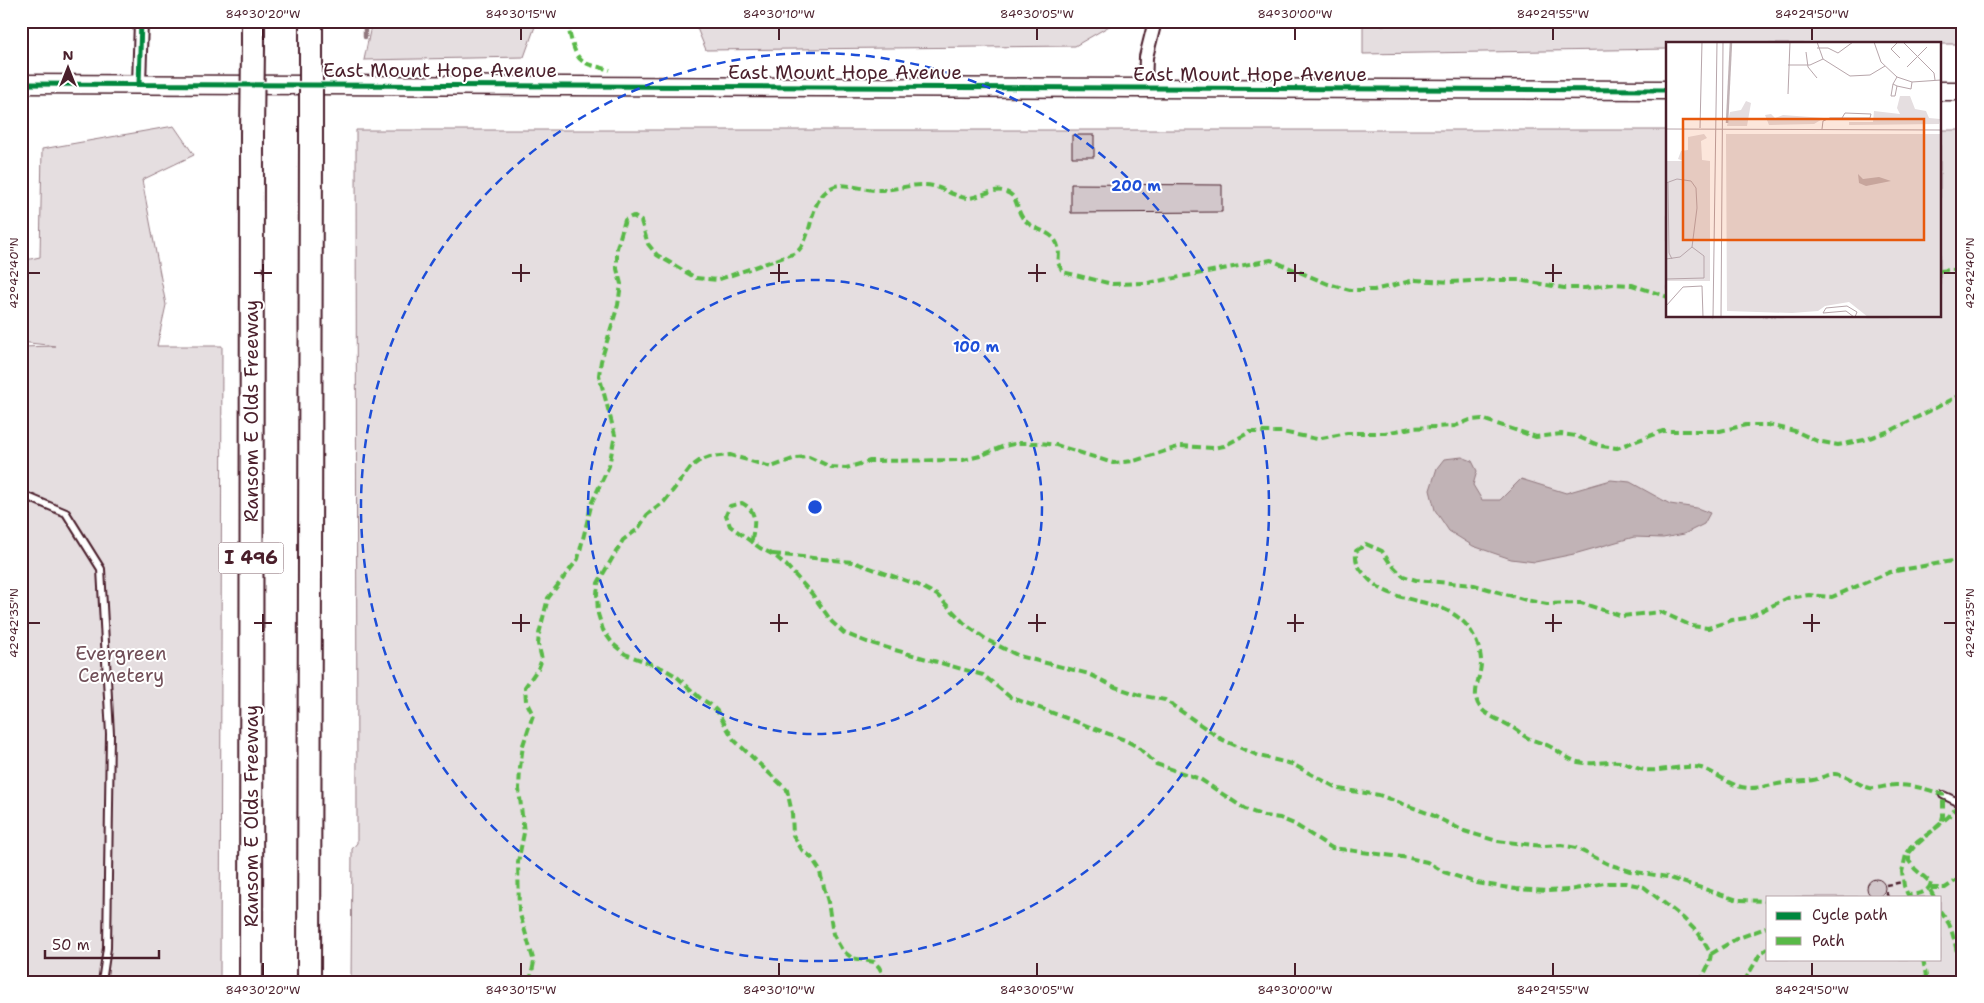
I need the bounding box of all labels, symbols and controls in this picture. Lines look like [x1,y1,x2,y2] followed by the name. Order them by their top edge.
[226,6,300,22] text: 84°30'20"W
[486,6,556,22] text: 84°30'15"W
[743,6,815,22] text: 84°30'10"W
[1000,6,1074,22] text: 84°30'05"W
[1257,6,1333,22] text: 84°30'00"W
[1517,6,1589,22] text: 84°29'55"W
[1775,6,1849,22] text: 84°29'50"W
[42,42,92,92] north arrow
[1666,42,1942,318] inset map
[62,46,74,64] text: N
[323,58,557,83] street label: East Mount Hope Avenue
[728,60,962,85] street label: East Mount Hope Avenue
[1133,62,1367,87] street label: East Mount Hope Avenue
[1111,176,1161,196] text: 200 m
[6,237,22,309] text: 42°42'40"N
[1962,237,1978,309] text: 42°42'40"N
[239,300,264,522] street label: Ransom E Olds Freeway
[953,337,999,357] text: 100 m
[806,498,824,516] centre of rings
[218,542,284,574] road number: I 496
[6,588,22,658] text: 42°42'35"N
[1962,588,1978,658] text: 42°42'35"N
[75,641,167,688] park label: Evergreen Cemetery
[239,705,264,927] street label: Ransom E Olds Freeway
[1766,896,1942,960] legend
[1812,905,1888,925] text: Cycle path
[45,928,159,960] scale bar
[1812,931,1845,951] text: Path
[52,935,90,955] text: 50 m
[226,982,300,998] text: 84°30'20"W
[486,982,556,998] text: 84°30'15"W
[743,982,815,998] text: 84°30'10"W
[1000,982,1074,998] text: 84°30'05"W
[1257,982,1333,998] text: 84°30'00"W
[1517,982,1589,998] text: 84°29'55"W
[1775,982,1849,998] text: 84°29'50"W

